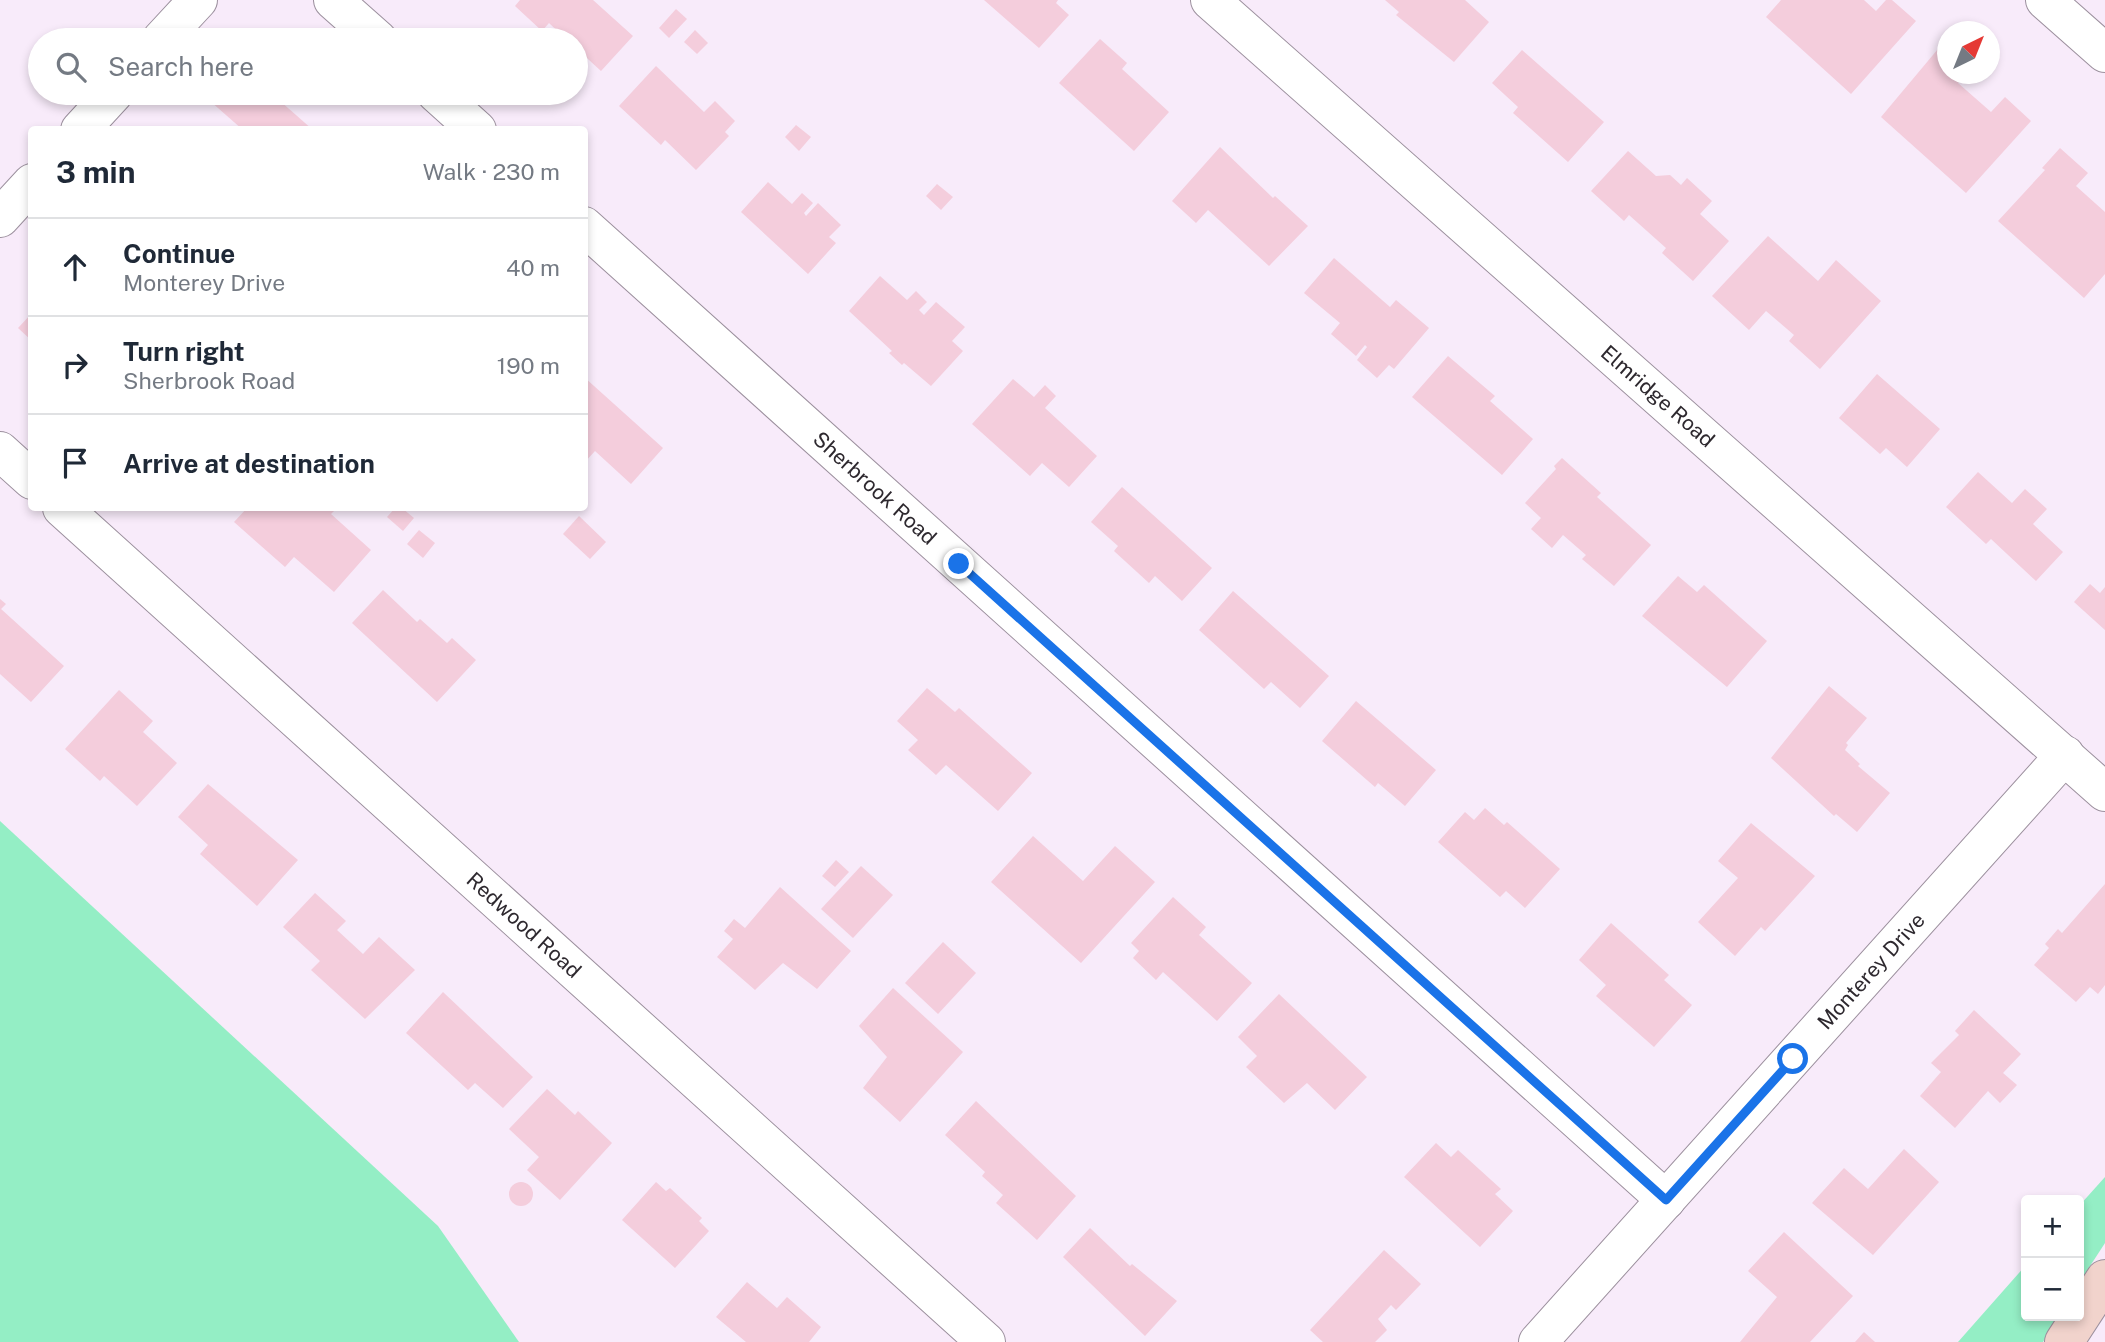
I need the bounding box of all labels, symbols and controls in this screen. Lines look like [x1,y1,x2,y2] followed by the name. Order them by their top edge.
[1937,21,2000,84] north arrow
[28,28,588,105] search box
[52,48,90,86] icon: search
[108,51,254,82] text: Search here
[56,154,135,190] text: 3 min
[423,158,560,185] text: Walk · 230 m
[123,238,235,269] text: Continue
[56,248,94,286] icon: ahead
[506,254,560,281] text: 40 m
[123,269,285,296] text: Monterey Drive
[123,336,245,367] text: Turn right
[1596,340,1720,452] street label: Elmridge Road
[56,346,94,384] icon: right
[497,352,560,379] text: 190 m
[123,367,295,394] text: Sherbrook Road
[808,426,942,550] street label: Sherbrook Road
[56,444,94,482] icon: arrive
[123,448,375,479] text: Arrive at destination
[943,548,974,579] route end
[462,867,586,983] street label: Redwood Road
[1812,908,1930,1034] street label: Monterey Drive
[1777,1043,1808,1074] route start
[2021,1195,2084,1321] map controls
[2021,1195,2084,1258] button: +
[2021,1258,2084,1321] button: −

